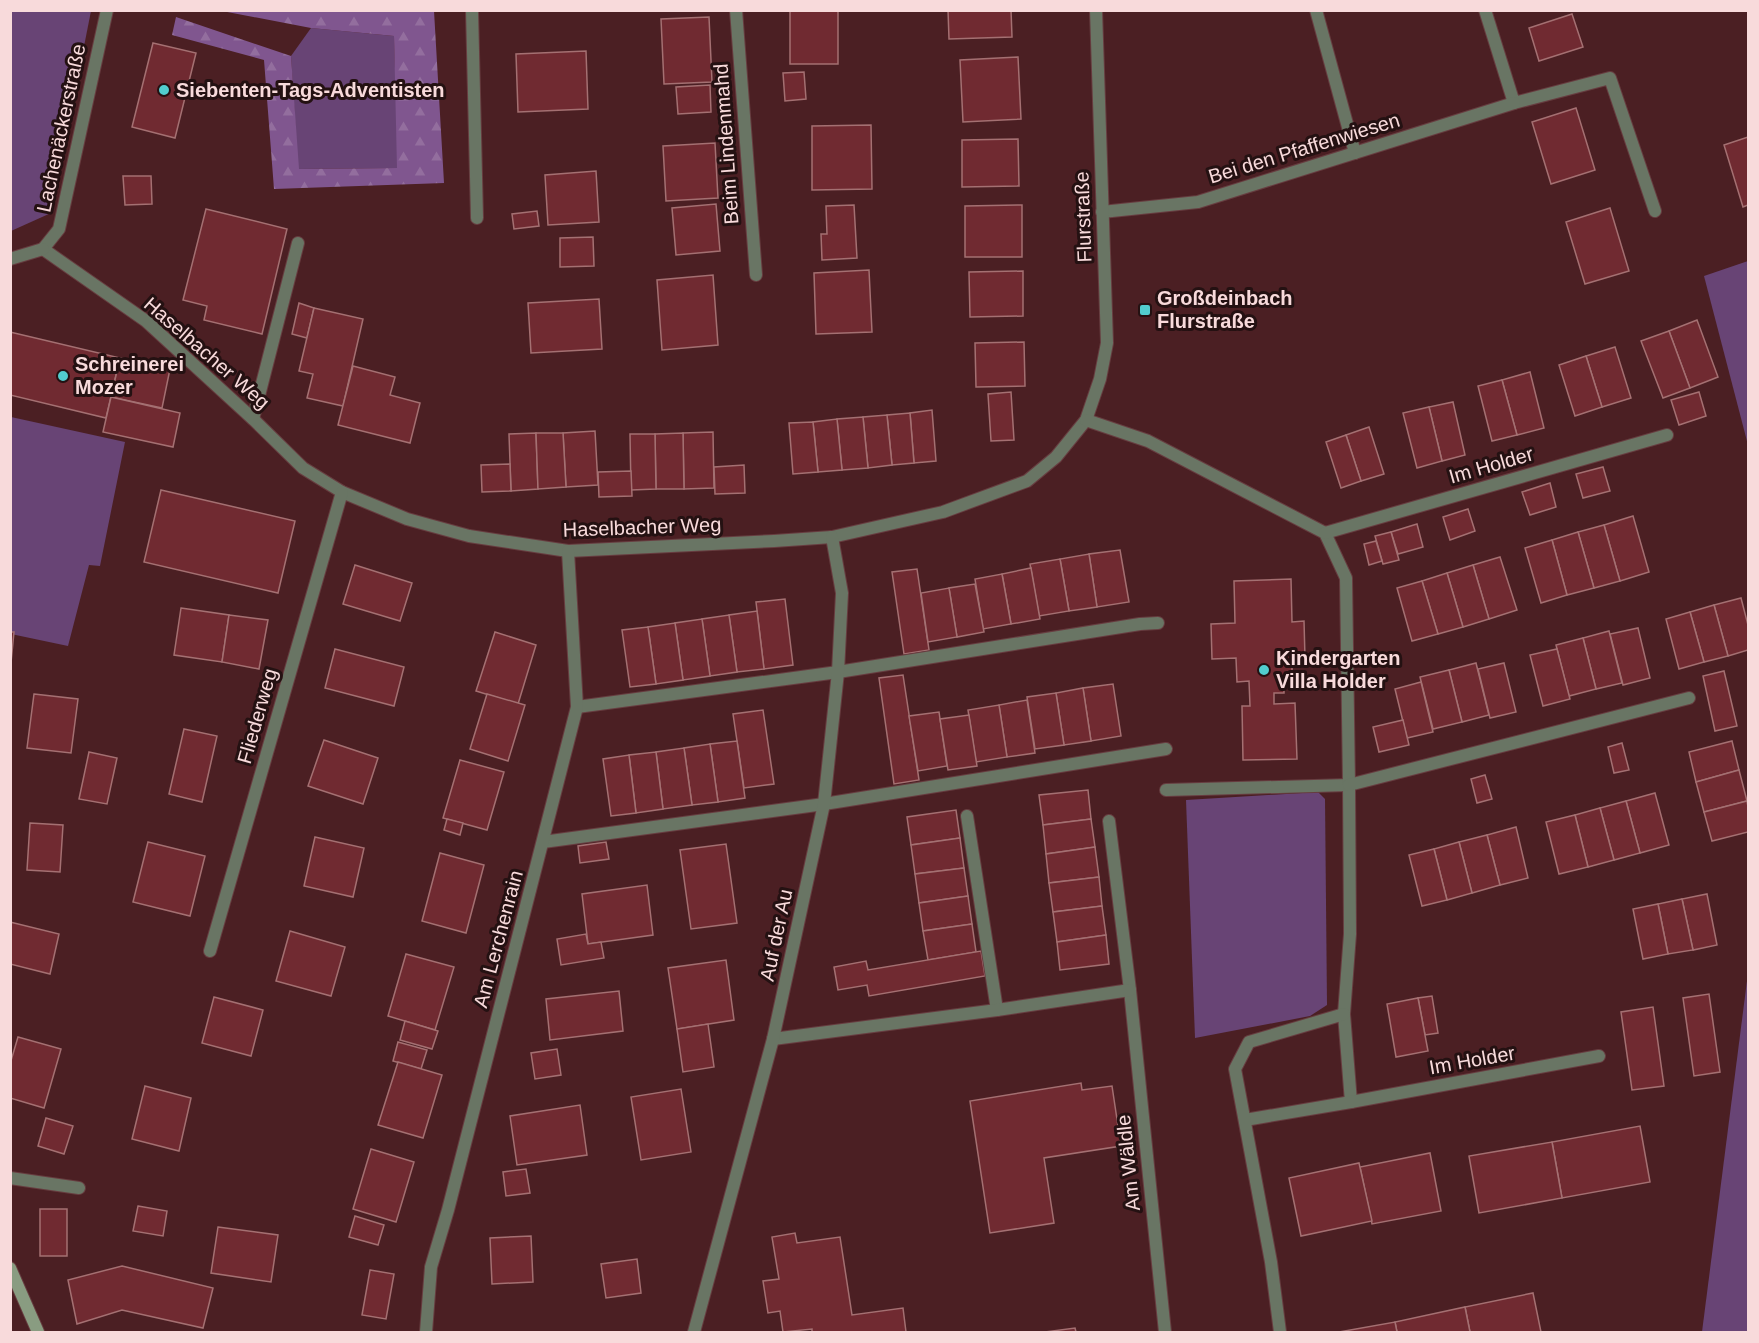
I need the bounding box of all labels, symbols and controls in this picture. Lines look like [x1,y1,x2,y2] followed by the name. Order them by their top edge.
[32,42,90,214] street label: Lachenäckerstraße
[709,63,743,225] street label: Beim Lindenmahd
[176,79,445,101] place label: Siebenten-Tags-Adventisten
[157,83,171,97] marker: Siebenten-Tags-Adventisten
[1206,108,1402,188] street label: Bei den Pfaffenwiesen
[1070,171,1096,263] street label: Flurstraße
[1157,287,1293,332] place label: Großdeinbach Flurstraße
[140,293,274,413] street label: Haselbacher Weg
[1138,303,1152,317] marker: Großdeinbach Flurstraße
[75,353,184,398] place label: Schreinerei Mozer
[56,369,70,383] marker: Schreinerei Mozer
[1446,442,1536,488] street label: Im Holder
[562,513,722,541] street label: Haselbacher Weg
[1276,647,1400,692] place label: Kindergarten Villa Holder
[1257,663,1271,677] marker: Kindergarten Villa Holder
[233,666,281,766] street label: Fliederweg
[469,868,527,1010] street label: Am Lerchenrain
[756,887,796,983] street label: Auf der Au
[1427,1042,1517,1078] street label: Im Holder
[1112,1114,1144,1212] street label: Am Wäldle

